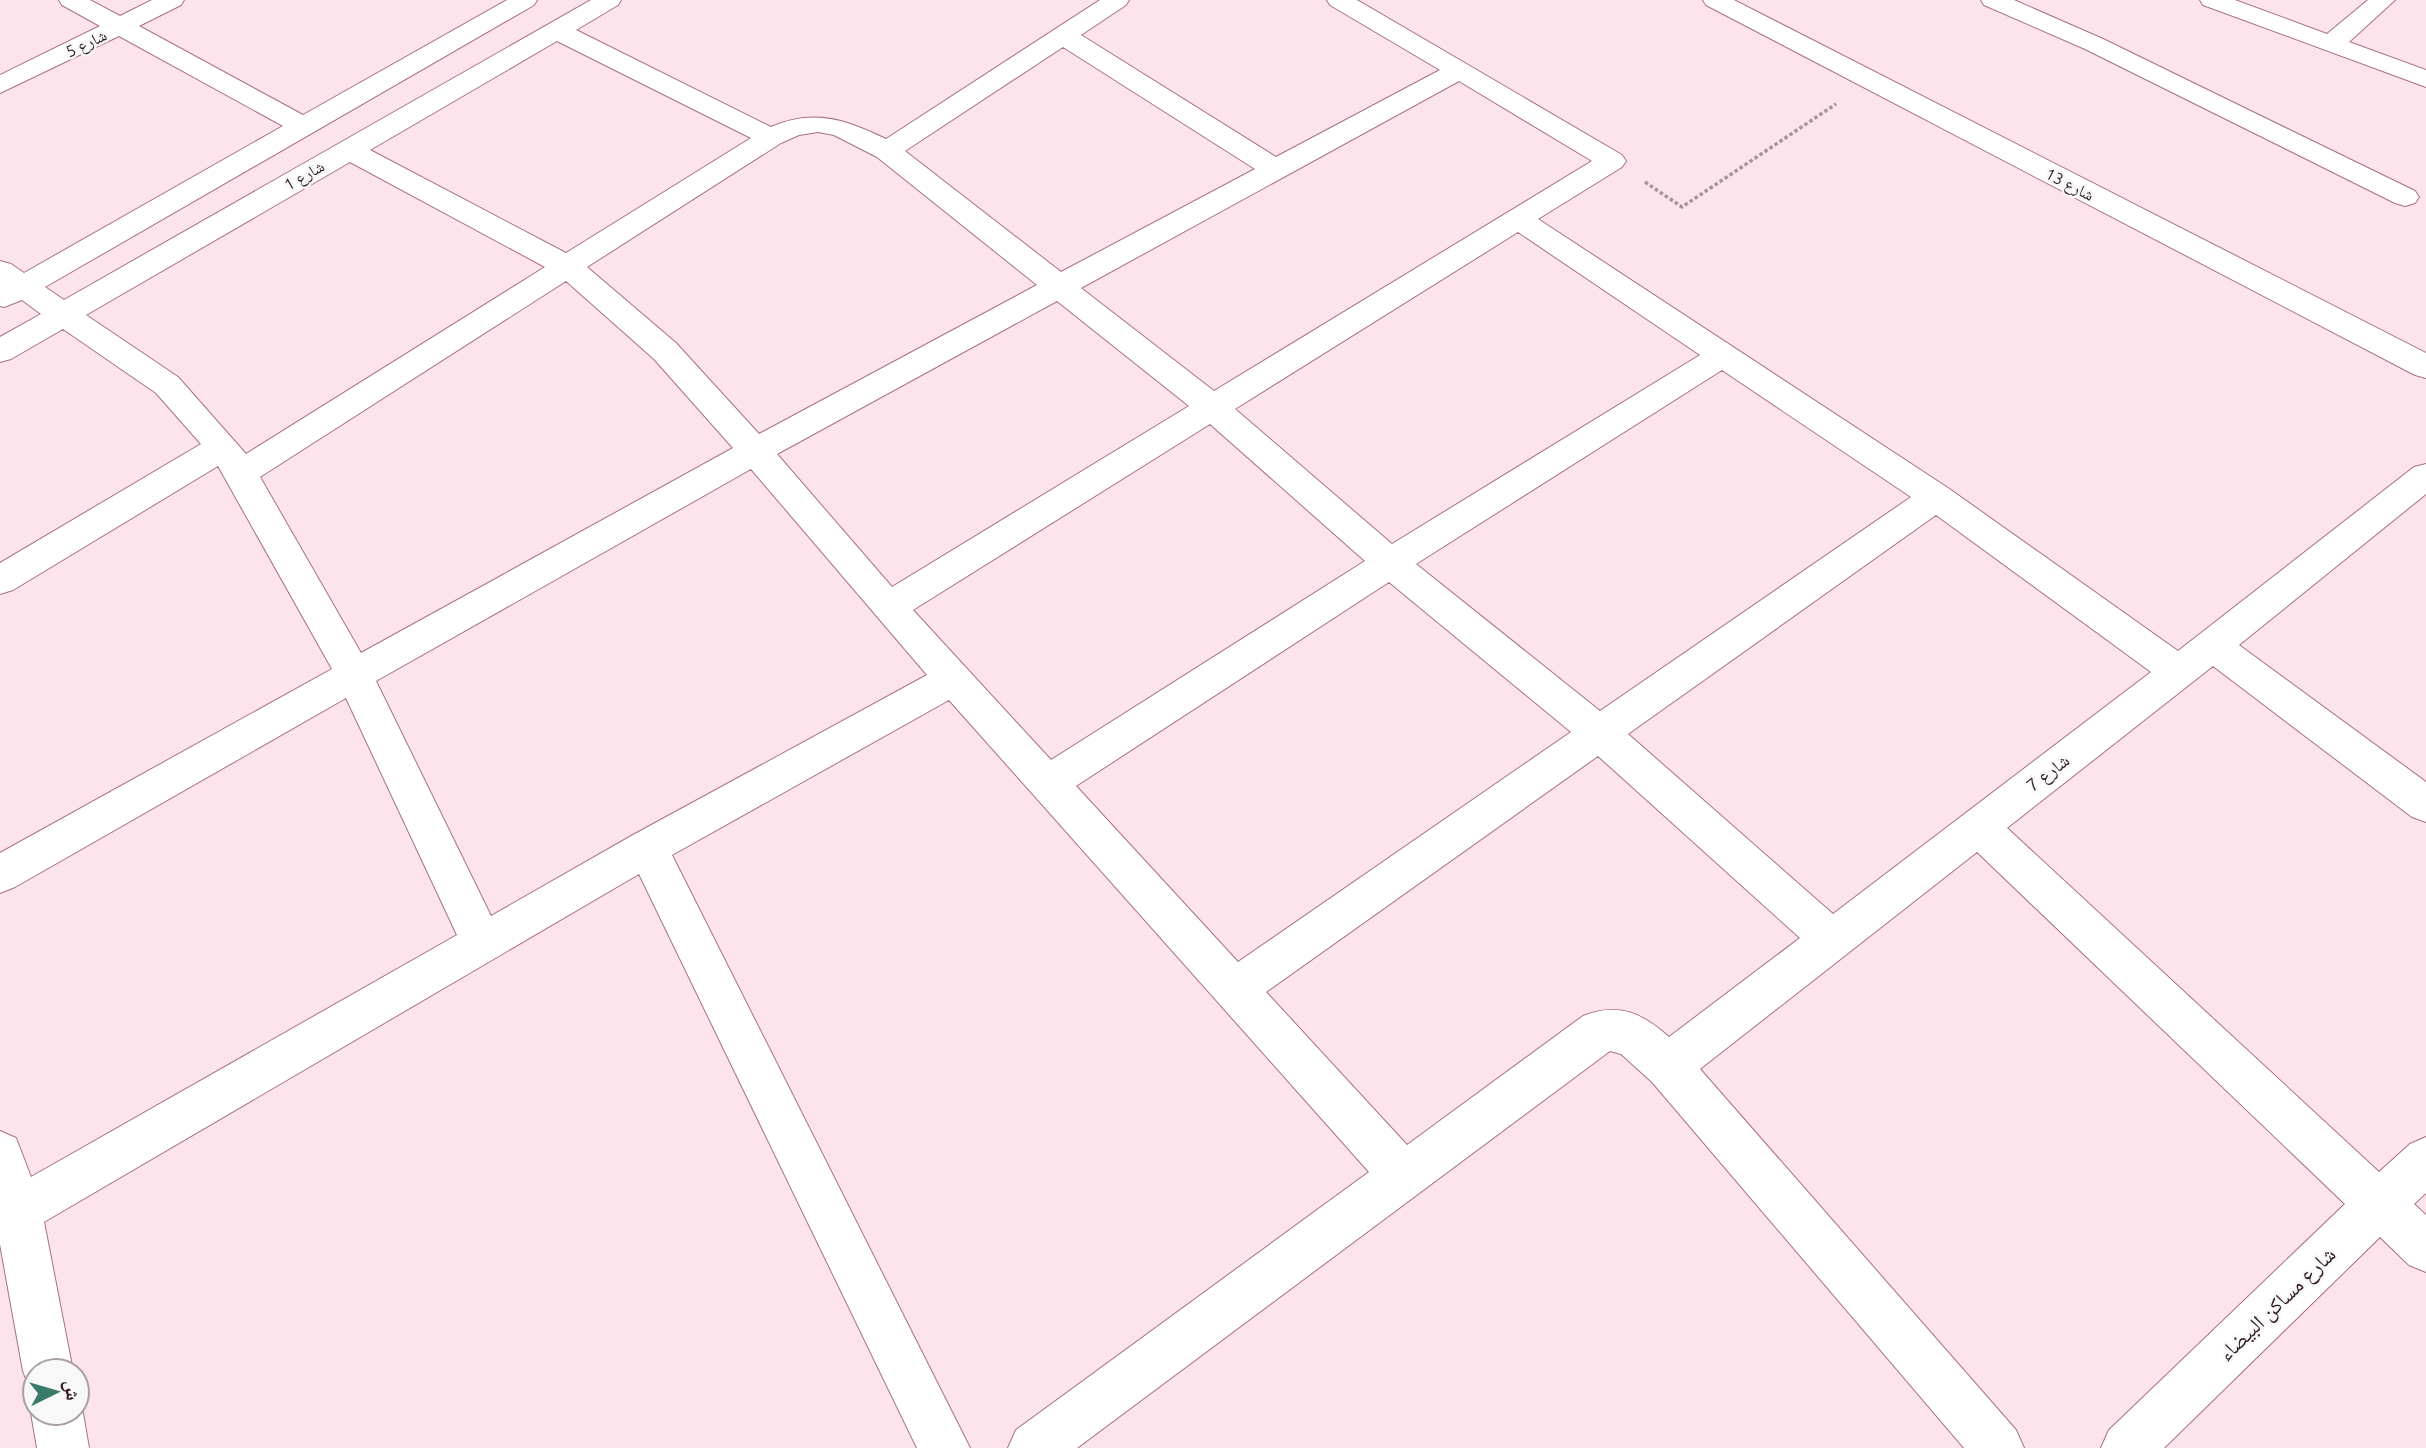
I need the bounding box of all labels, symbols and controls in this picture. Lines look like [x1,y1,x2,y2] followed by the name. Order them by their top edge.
[63,25,110,62] street label: شارع 5
[281,156,328,195] street label: شارع 1
[2042,164,2097,206] street label: شارع 13
[2022,749,2074,797] street label: شارع 7
[2213,1241,2341,1367] street label: شارع مساكن البيضاء
[21,1357,91,1427] north arrow
[60,1380,85,1402] text: ش

